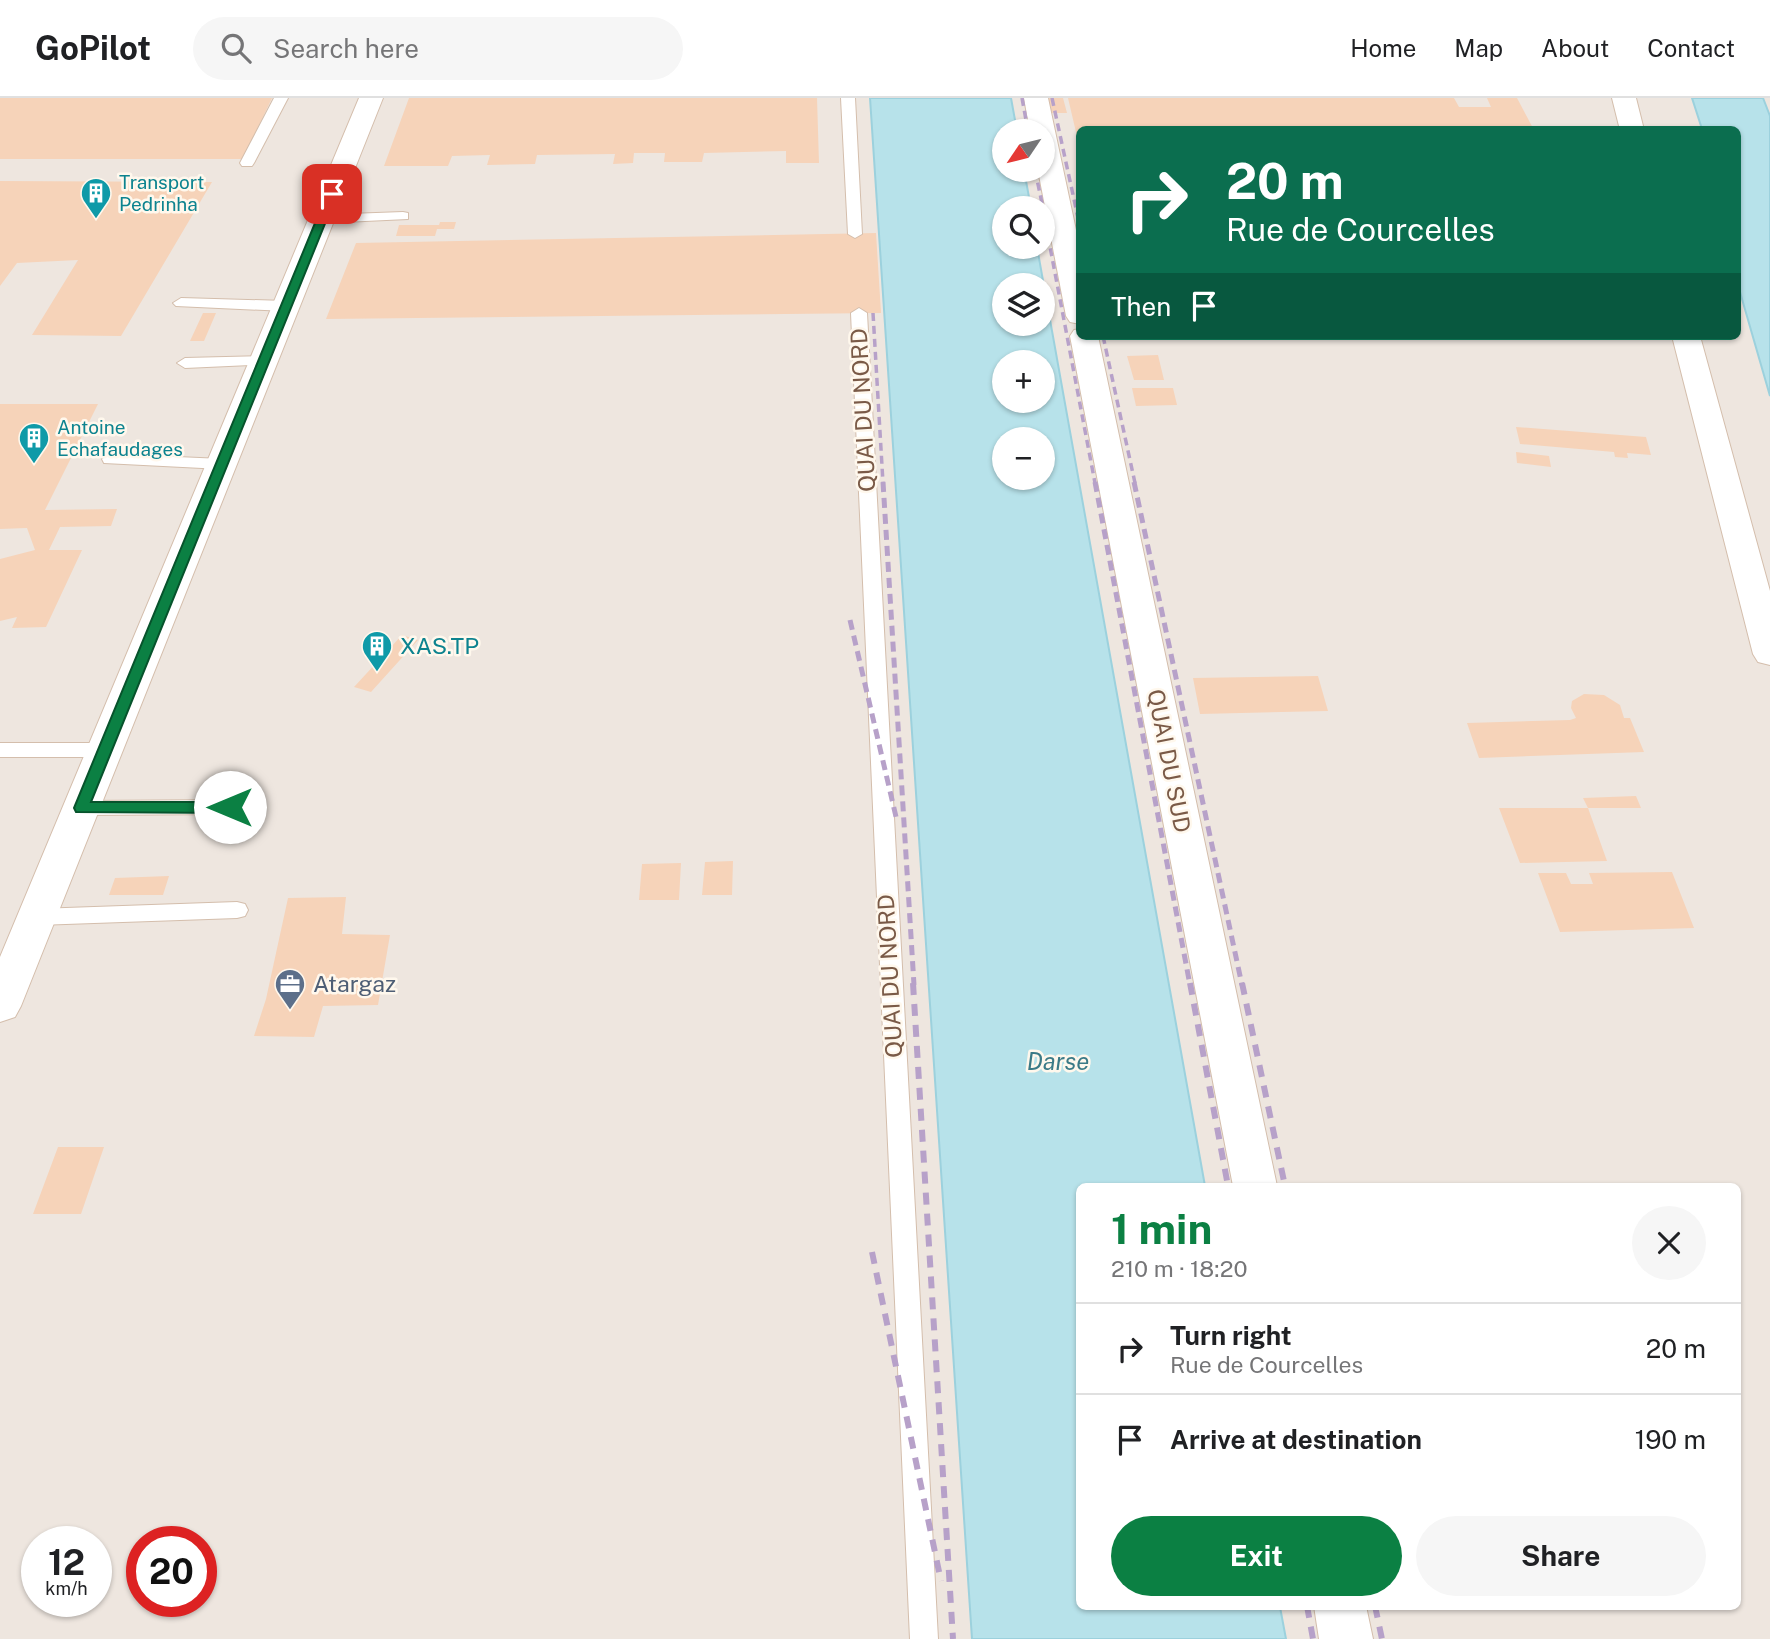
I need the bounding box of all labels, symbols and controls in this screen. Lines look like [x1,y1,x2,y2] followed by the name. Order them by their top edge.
[193,17,683,80] search box
[35,29,151,67] text: GoPilot
[217,29,255,67] icon: search
[273,33,419,64] text: Search here
[1350,34,1416,62] text: Home
[1454,34,1503,62] text: Map
[1541,34,1609,62] text: About
[1647,34,1735,62] text: Contact
[992,119,1055,182] north arrow
[992,119,1055,490] map controls
[1226,152,1344,210] text: 20 m
[1111,154,1202,245] icon: right
[302,164,362,224] pin
[119,171,204,215] place label: Transport Pedrinha
[313,175,351,213] icon: arrive
[79,176,113,220] building icon: Transport Pedrinha
[992,196,1055,259] button: search
[1226,211,1495,248] text: Rue de Courcelles
[992,273,1055,336] button: layers
[1185,287,1223,325] icon: arrive
[1111,291,1171,322] text: Then
[845,327,880,493] street label: QUAI DU NORD
[992,350,1055,413] button: +
[57,416,183,460] place label: Antoine Echafaudages
[17,421,51,465] building icon: Antoine Echafaudages
[992,427,1055,490] button: −
[360,629,394,673] building icon: XAS.TP
[400,632,479,659] place label: XAS.TP
[1142,687,1197,835] street label: QUAI DU SUD
[193,770,267,844] position arrow
[872,893,907,1059] street label: QUAI DU NORD
[273,967,307,1011] office icon: Atargaz
[313,970,396,997] place label: Atargaz
[1027,1047,1089,1075] water label: Darse
[1111,1204,1212,1253] text: 1 min
[1632,1206,1706,1280] button: close
[1111,1255,1248,1282] text: 210 m · 18:20
[1170,1320,1292,1351] text: Turn right
[1111,1330,1149,1368] icon: right
[1646,1333,1706,1364] text: 20 m
[1170,1351,1363,1378] text: Rue de Courcelles
[1111,1421,1149,1459] icon: arrive
[1170,1424,1422,1455] text: Arrive at destination
[1635,1424,1706,1455] text: 190 m
[1111,1516,1402,1596] button: Exit
[1416,1516,1706,1596] button: Share
[126,1526,217,1617] speed limit sign: 20
[48,1542,85,1583] text: 12
[45,1578,88,1599] text: km/h

